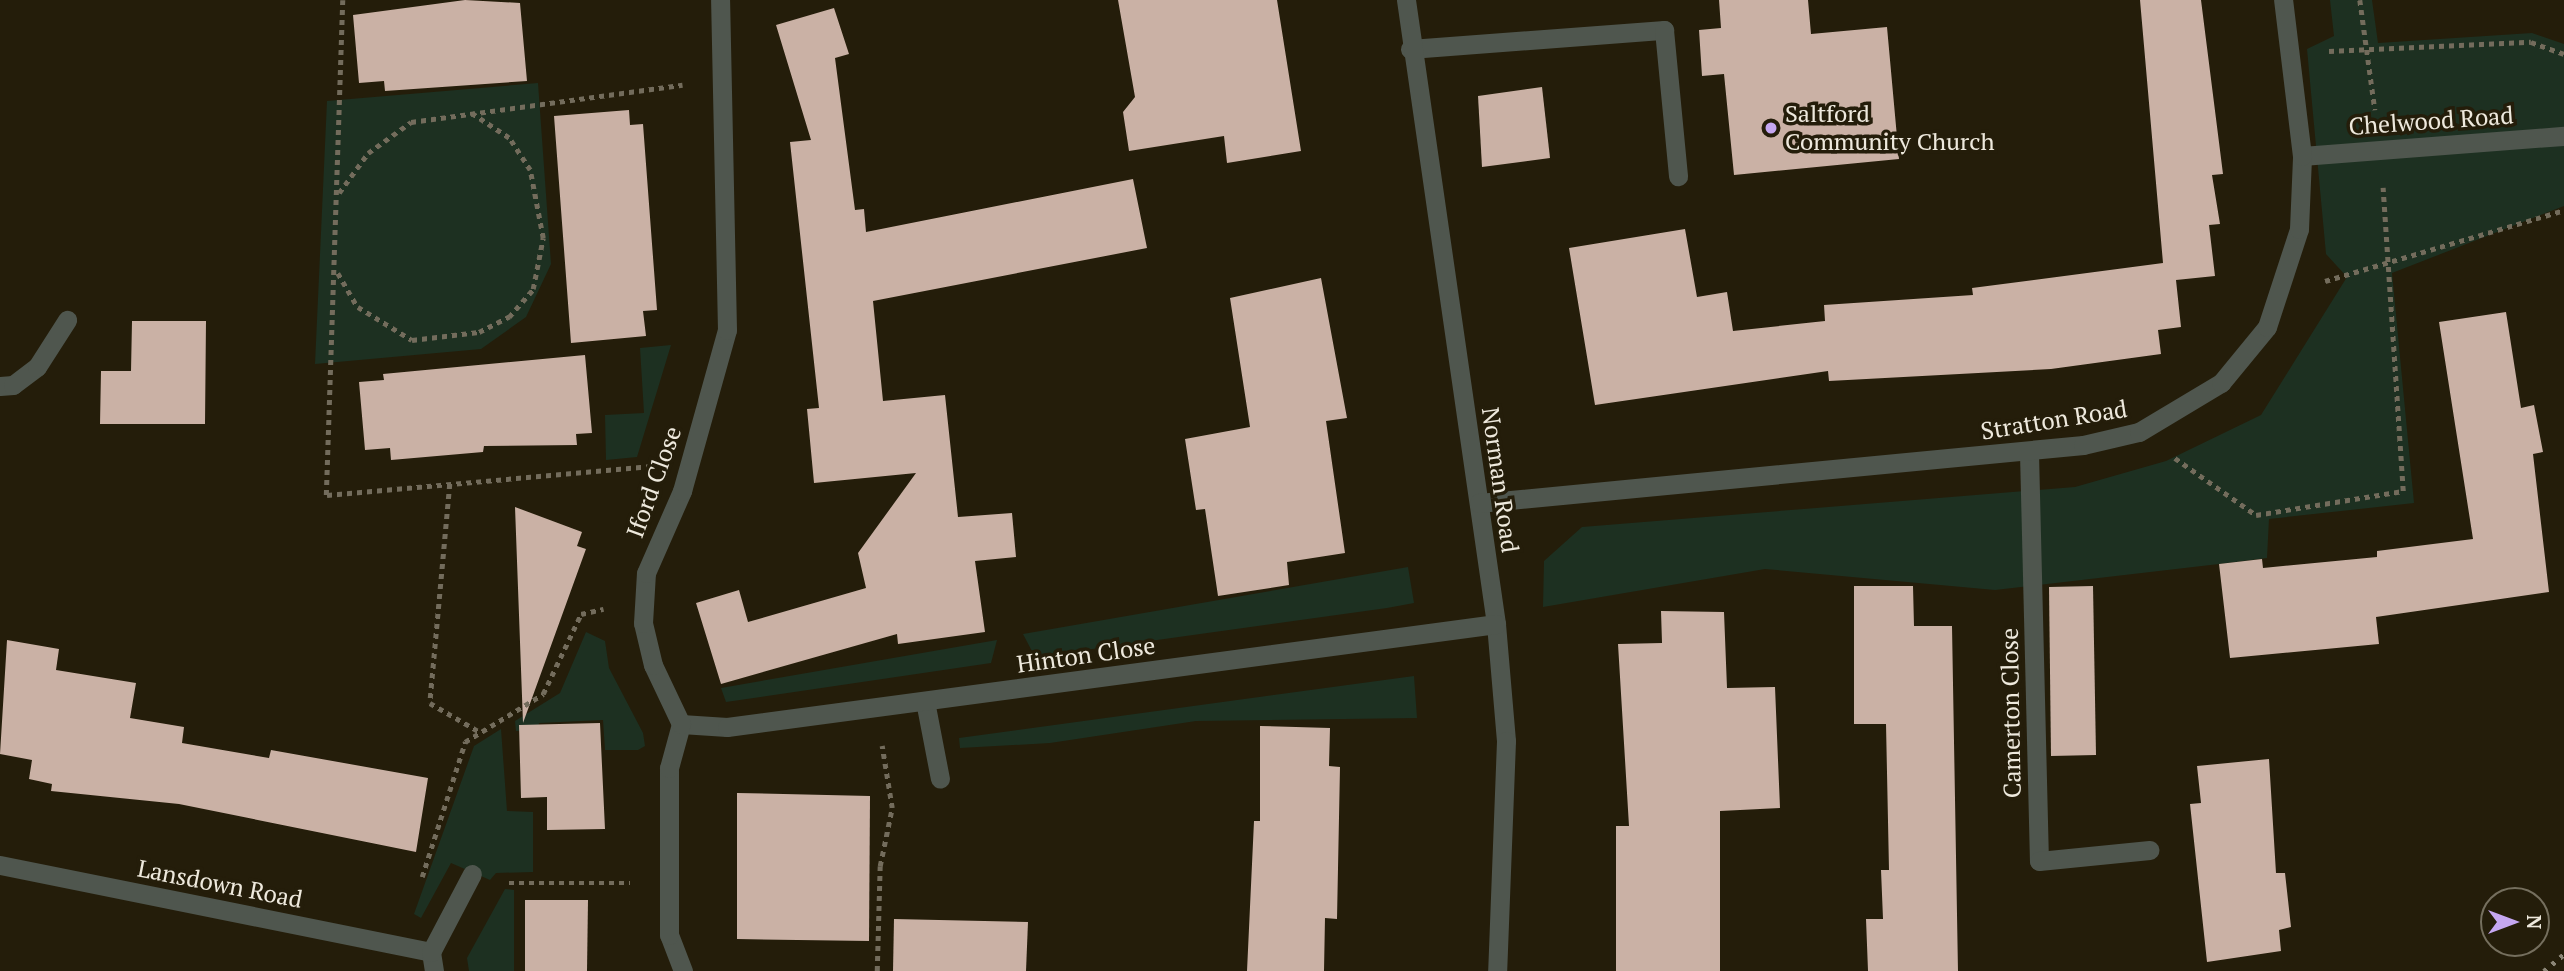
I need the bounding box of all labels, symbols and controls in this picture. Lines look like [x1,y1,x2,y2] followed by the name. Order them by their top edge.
[1785,100,1994,156] place label: Saltford Community Church
[2348,101,2514,141] street label: Chelwood Road
[1763,120,1779,136] marker: Saltford Community Church
[1979,394,2129,446] street label: Stratton Road
[1476,405,1524,555] street label: Norman Road
[621,422,687,542] street label: Iford Close
[1995,628,2027,798] street label: Camerton Close
[1015,631,1157,679] street label: Hinton Close
[135,854,305,914] street label: Lansdown Road
[2480,887,2550,957] north arrow
[2522,915,2547,929] text: N

